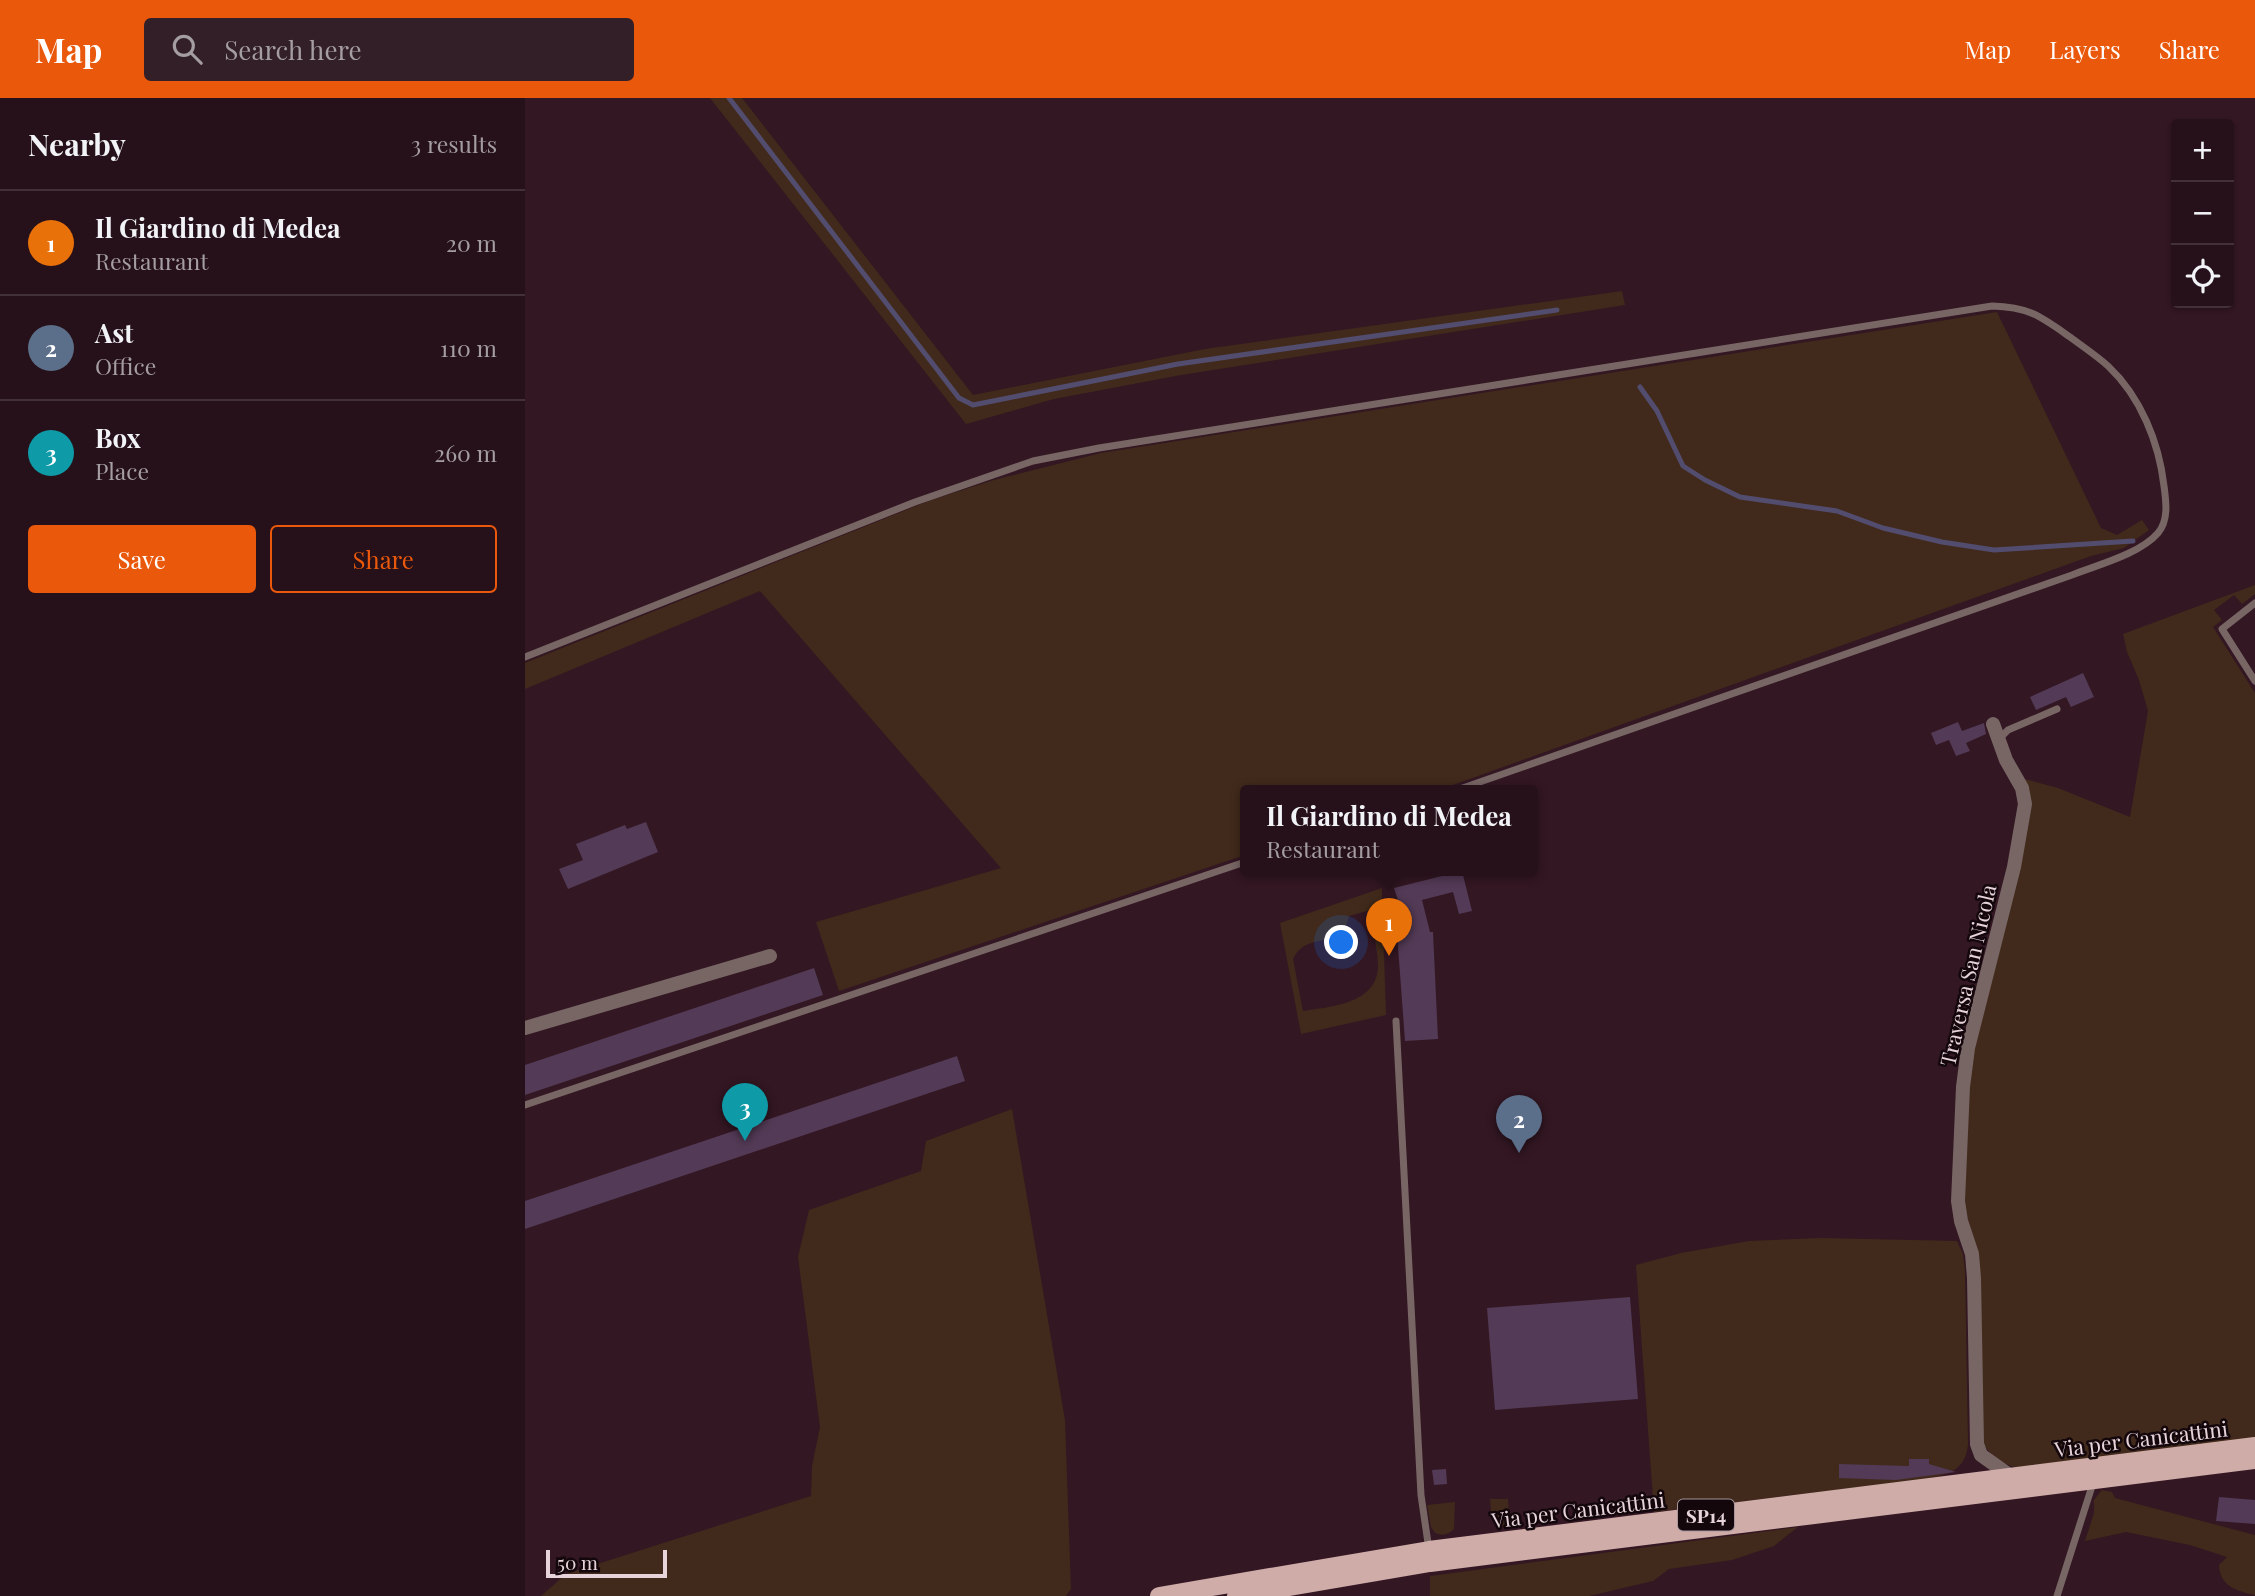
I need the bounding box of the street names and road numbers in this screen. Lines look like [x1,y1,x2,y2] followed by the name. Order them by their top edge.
[1932,881,2002,1069] street label: Traversa San Nicola
[2052,1413,2229,1463] street label: Via per Canicattini
[1489,1484,1666,1534] street label: Via per Canicattini
[1678,1499,1734,1530] road number: SP14

